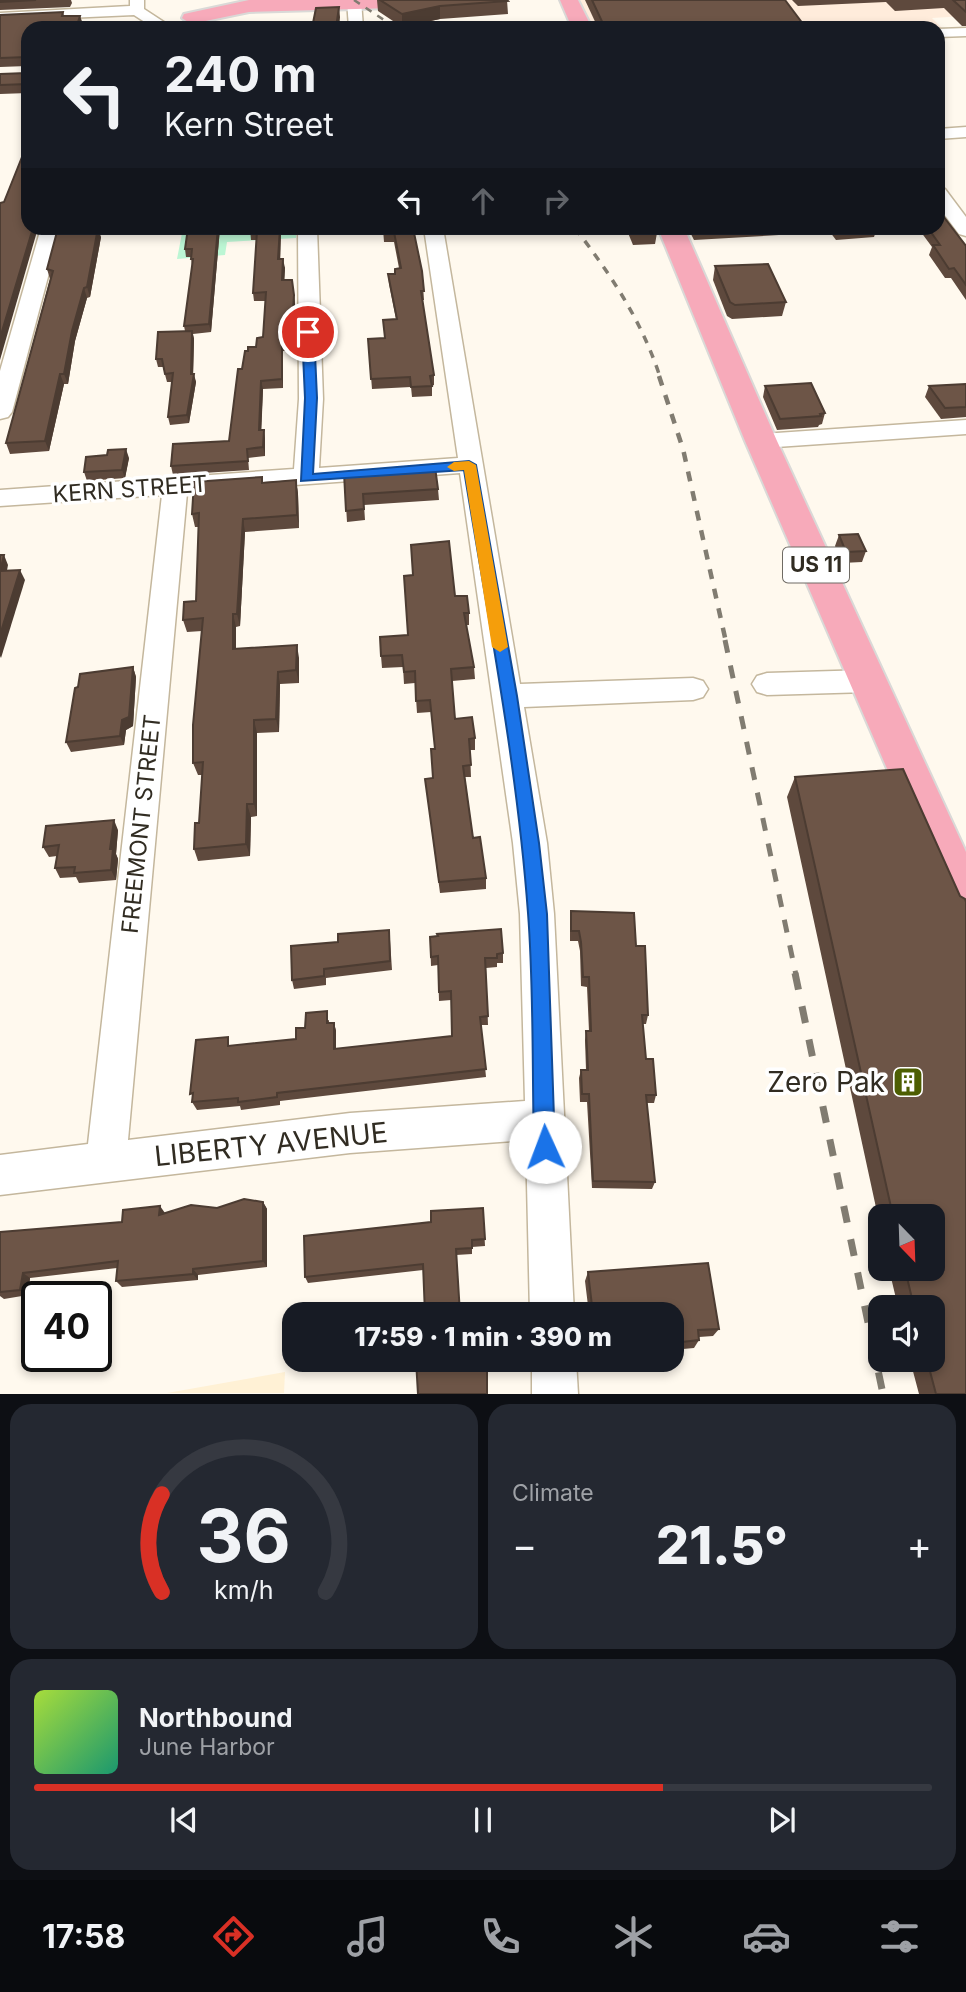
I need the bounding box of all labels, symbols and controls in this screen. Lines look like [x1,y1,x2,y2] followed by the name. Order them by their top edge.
[164,45,317,104] text: 240 m
[49,49,140,140] icon: left
[164,105,334,144] text: Kern Street
[391,182,429,220] icon: left
[464,182,502,220] icon: ahead
[537,182,575,220] icon: right
[278,302,338,362] pin
[289,313,327,351] icon: arrive
[52,470,208,508] street label: KERN STREET
[783,548,849,582] road number: US 11
[116,713,166,935] street label: FREEMONT STREET
[767,1065,885,1099] place label: Zero Pak
[891,1065,925,1099] building icon: Zero Pak
[508,1110,582,1184] position arrow
[153,1115,389,1173] street label: LIBERTY AVENUE
[868,1204,945,1281] north arrow
[868,1204,945,1372] map controls
[21,1281,112,1372] speed limit sign: 40
[868,1295,945,1372] button: sound
[354,1321,612,1352] text: 17:59 · 1 min · 390 m
[512,1479,594,1507] text: Climate
[197,1492,291,1581] text: 36
[656,1514,788,1577] text: 21.5°
[512,1522,537,1568] text: −
[907,1522,932,1568] text: +
[214,1575,274,1605] text: km/h
[139,1702,293,1733] text: Northbound
[139,1733,275,1761] text: June Harbor
[165,1801,203,1839] icon: previous
[464,1801,502,1839] icon: pause
[763,1801,801,1839] icon: next
[209,1912,258,1961] icon: directions
[343,1912,392,1961] icon: music
[476,1912,525,1961] icon: phone
[609,1912,658,1961] icon: climate
[742,1912,791,1961] icon: car
[875,1912,924,1961] icon: filters
[42,1917,125,1956] text: 17:58

